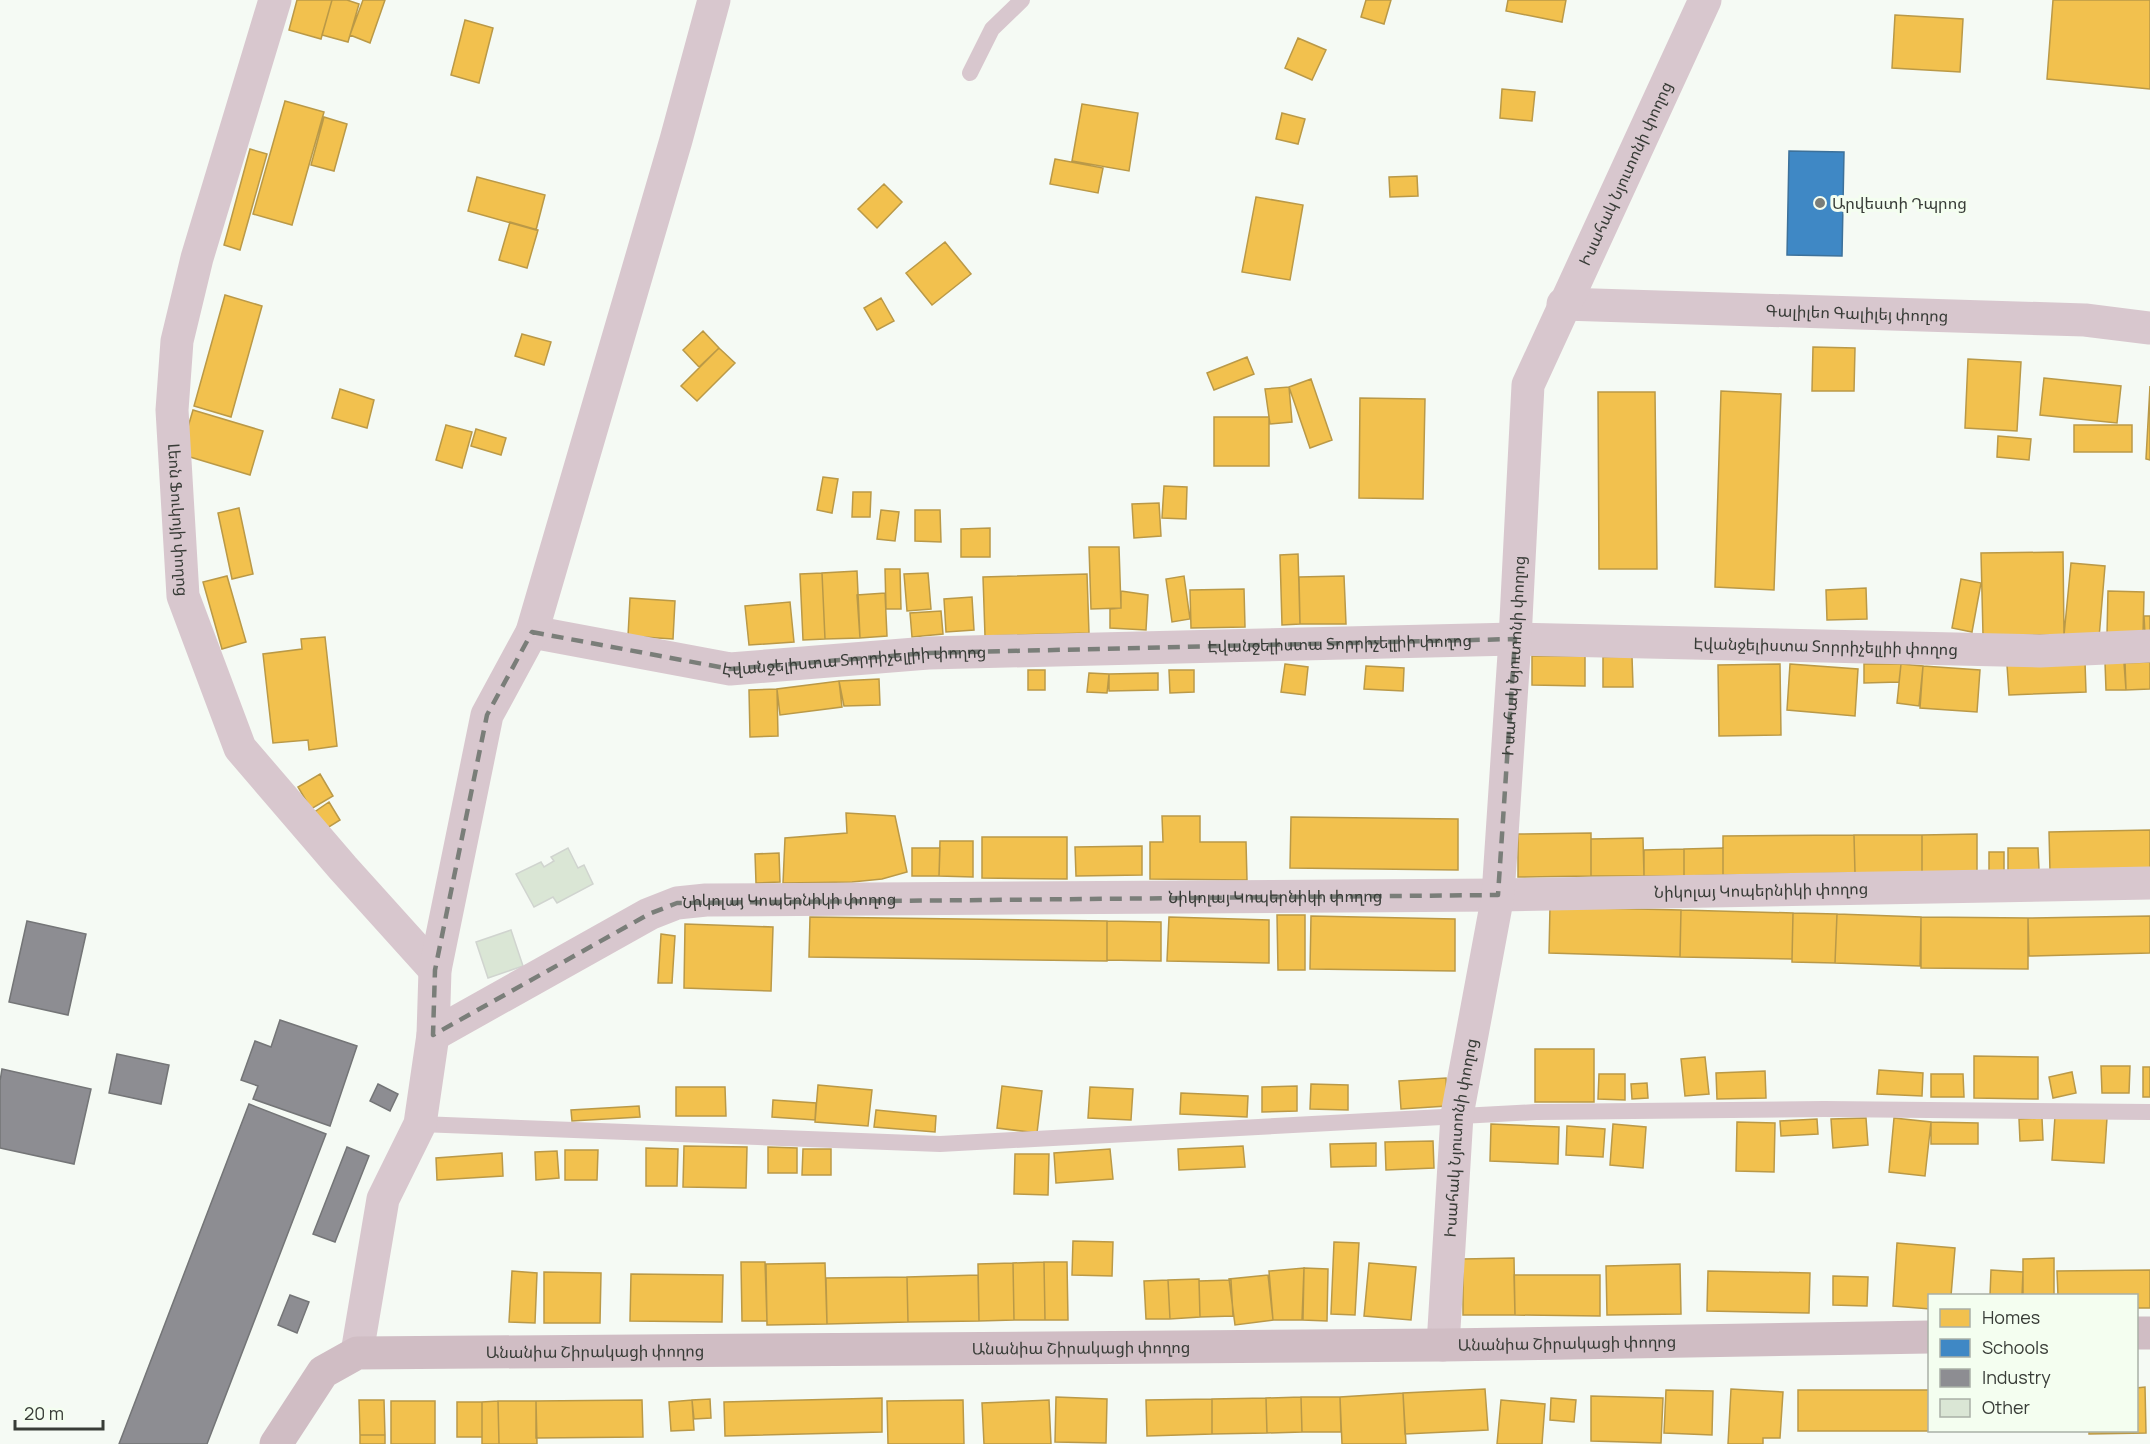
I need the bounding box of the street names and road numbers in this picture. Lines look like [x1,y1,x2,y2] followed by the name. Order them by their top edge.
[1573,78,1677,269] street label: Իսահակ Նյուտոնի փողոց
[1765,299,1949,327] street label: Գալիլեո Գալիլեյ փողոց
[163,443,194,597] street label: Լեոն Ֆուկոյի փողոց
[1496,555,1530,756] street label: Իսահակ Նյուտոնի փողոց
[1207,629,1472,657] street label: Էվանջելիստա Տորրիչելլիի փողոց
[1693,632,1958,660] street label: Էվանջելիստա Տորրիչելլիի փողոց
[720,641,986,680] street label: Էվանջելիստա Տորրիչելլիի փողոց
[1654,877,1868,903] street label: Նիկոլայ Կոպերնիկի փողոց
[1168,885,1382,908] street label: Նիկոլայ Կոպերնիկի փողոց
[681,888,896,913] street label: Նիկոլայ Կոպերնիկի փողոց
[1439,1036,1482,1238] street label: Իսահակ Նյուտոնի փողոց
[1458,1330,1676,1356] street label: Անանիա Շիրակացի փողոց
[972,1336,1190,1359] street label: Անանիա Շիրակացի փողոց
[486,1339,704,1363] street label: Անանիա Շիրակացի փողոց

